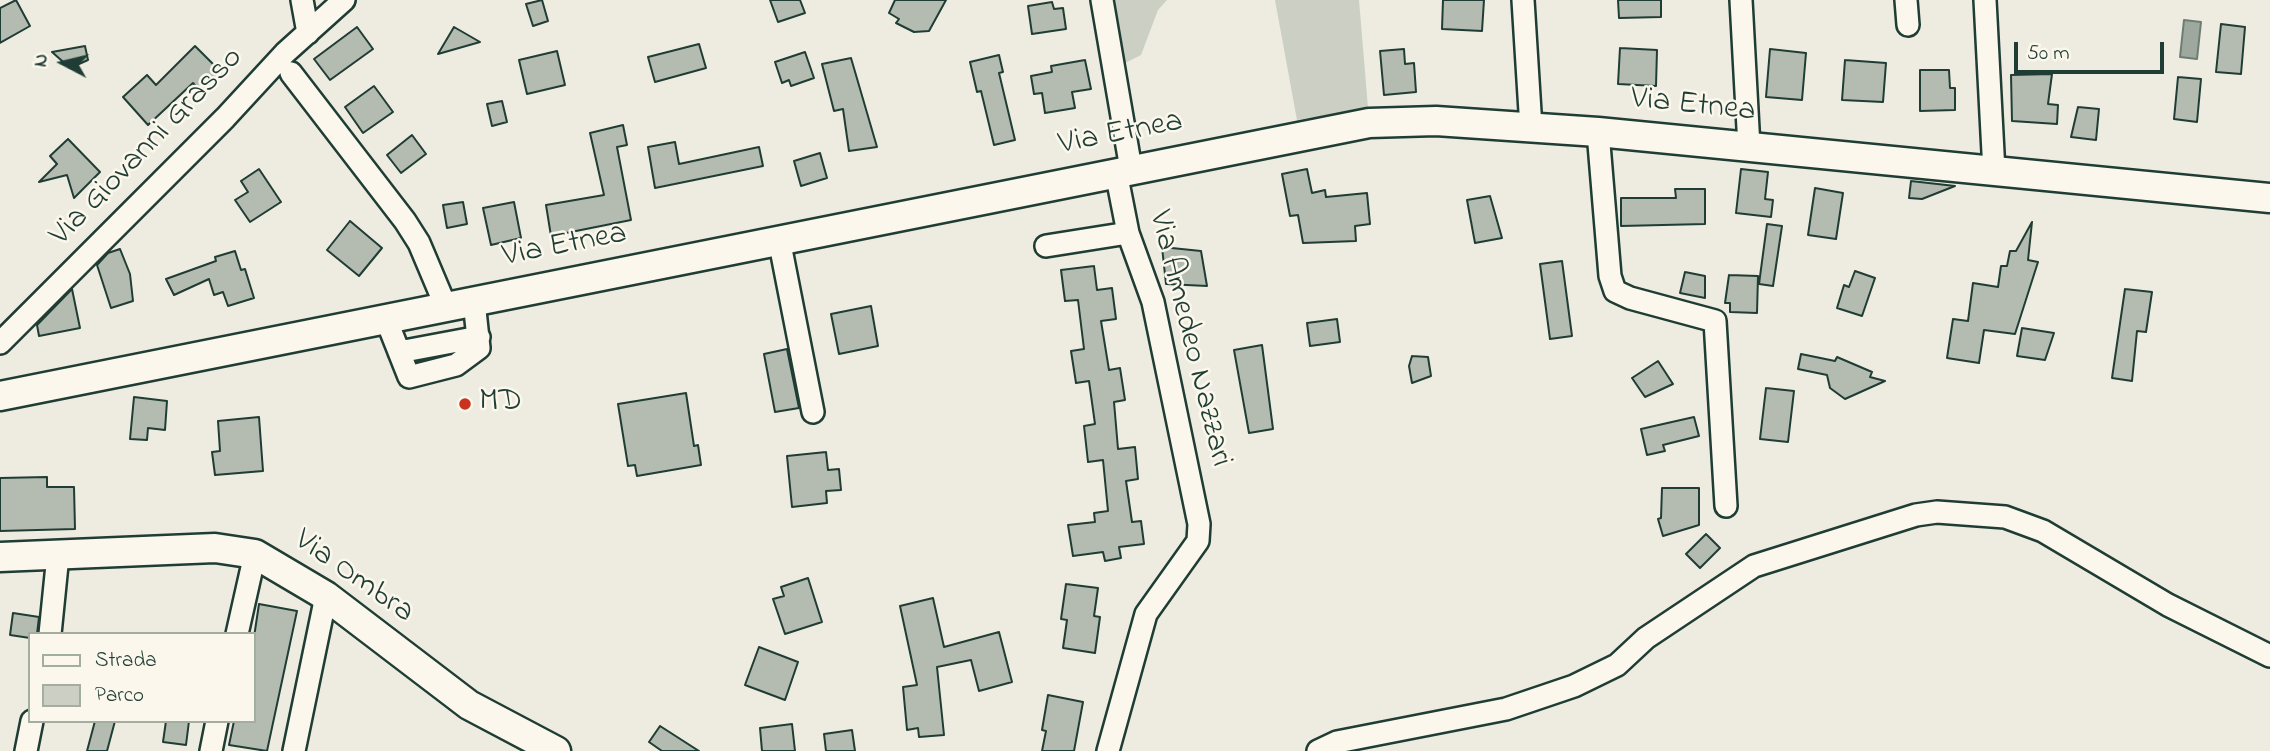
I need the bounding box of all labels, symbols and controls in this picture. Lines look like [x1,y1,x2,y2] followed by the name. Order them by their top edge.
[28,28,98,98] north arrow
[2018,28,2168,72] scale bar
[2027,39,2070,69] text: 50 m
[43,41,253,255] street label: Via Giovanni Grasso
[27,52,56,68] text: N
[1629,81,1757,133] street label: Via Etnea
[1056,104,1186,166] street label: Via Etnea
[1138,207,1238,471] street label: Via Amedeo Nazzari
[500,216,630,278] street label: Via Etnea
[479,385,522,423] place label: MD
[457,396,473,412] marker: MD
[286,523,420,633] street label: Via Ombra
[28,632,256,723] legend
[95,646,157,676] text: Strada
[95,681,144,711] text: Parco

